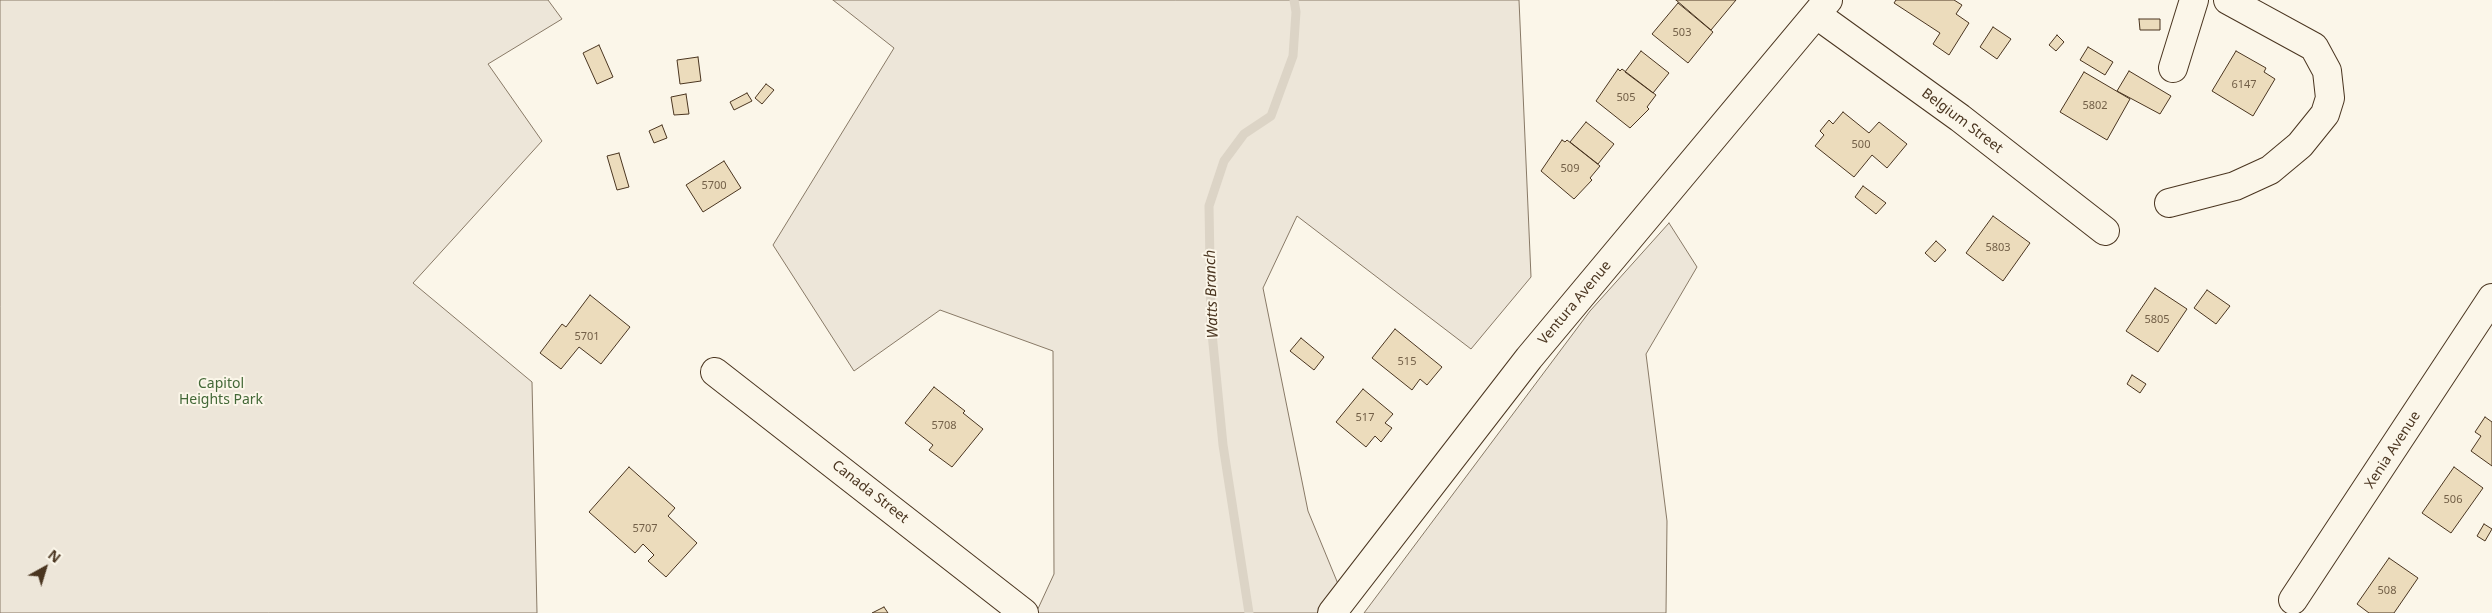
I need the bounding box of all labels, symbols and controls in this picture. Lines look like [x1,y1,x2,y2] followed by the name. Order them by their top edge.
[1673,26,1691,40] house number: 503
[2231,78,2257,92] house number: 6147
[1918,85,2006,157] street label: Belgium Street
[1617,91,1635,105] house number: 505
[2082,99,2108,113] house number: 5802
[1852,138,1870,152] house number: 500
[1561,162,1579,176] house number: 509
[701,179,727,193] house number: 5700
[1985,241,2011,255] house number: 5803
[1201,249,1223,339] water label: Watts Branch
[1535,258,1615,348] street label: Ventura Avenue
[2144,313,2170,327] house number: 5805
[574,330,600,344] house number: 5701
[1398,355,1416,369] house number: 515
[179,376,263,408] park label: Capitol Heights Park
[2362,408,2424,492] street label: Xenia Avenue
[1356,411,1374,425] house number: 517
[931,419,957,433] house number: 5708
[828,457,912,527] street label: Canada Street
[2444,493,2462,507] house number: 506
[632,522,658,536] house number: 5707
[20,543,70,593] north arrow
[44,545,65,567] text: N
[2378,584,2396,598] house number: 508

